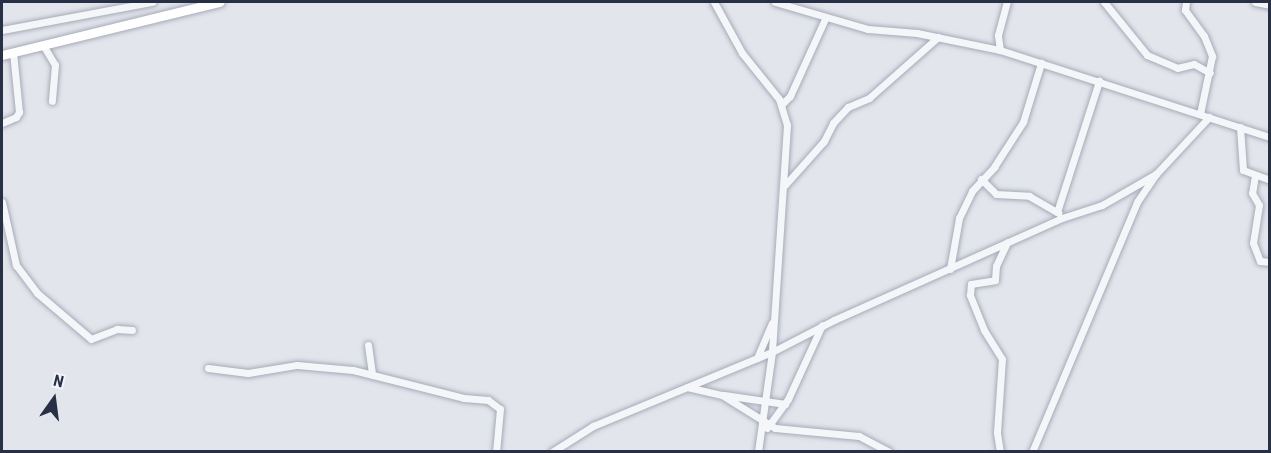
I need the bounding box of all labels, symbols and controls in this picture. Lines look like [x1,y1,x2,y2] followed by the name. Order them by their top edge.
[24,369,84,429] north arrow
[51,371,66,391] text: N

